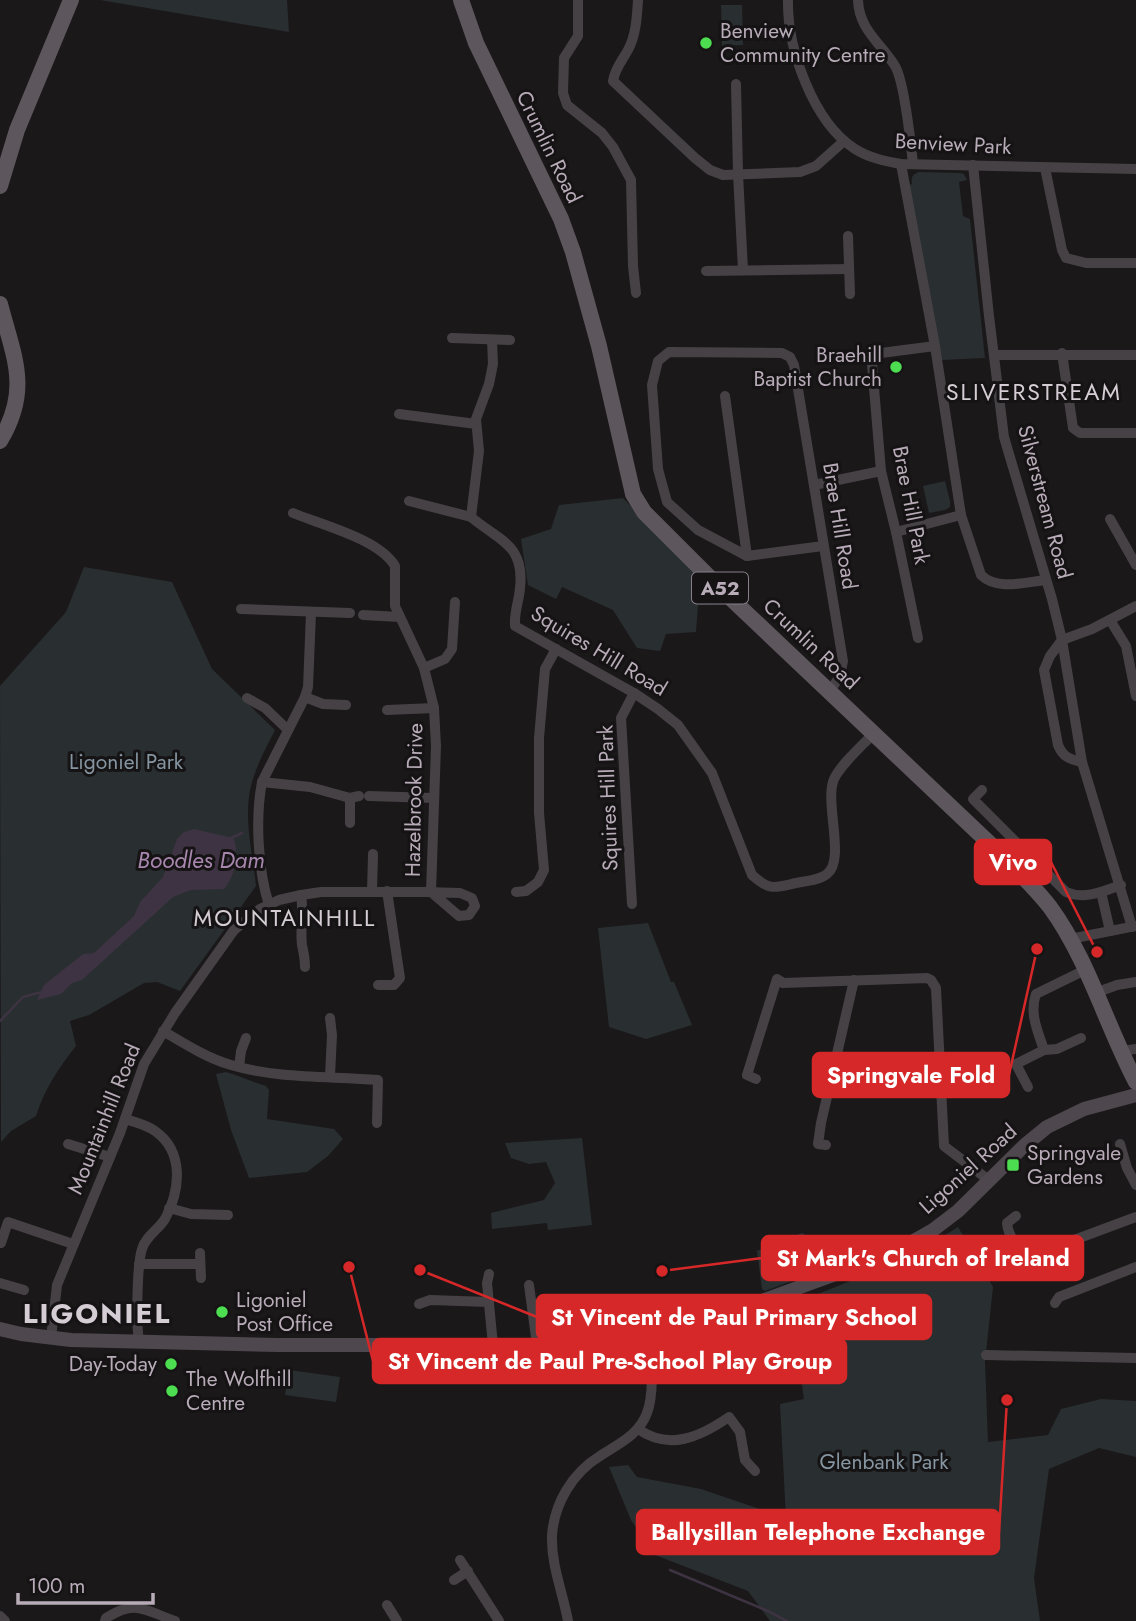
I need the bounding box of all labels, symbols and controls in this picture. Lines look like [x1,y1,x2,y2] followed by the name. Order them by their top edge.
[720,16,886,70] place label: Benview Community Centre
[698,35,714,51] marker: Benview Community Centre
[509,86,589,208] street label: Crumlin Road
[894,126,1013,162] street label: Benview Park
[754,340,882,394] place label: Braehill Baptist Church
[888,359,904,375] marker: Braehill Baptist Church
[946,375,1122,409] district label: SLIVERSTREAM
[1010,422,1080,582] street label: Silverstream Road
[885,443,937,567] street label: Brae Hill Park
[815,461,865,591] street label: Brae Hill Road
[692,572,748,604] road number: A52
[756,591,866,697] street label: Crumlin Road
[525,598,673,704] street label: Squires Hill Road
[398,723,430,877] street label: Hazelbrook Drive
[590,724,626,872] street label: Squires Hill Park
[69,747,184,777] park label: Ligoniel Park
[975,840,1051,884] callout: Vivo
[137,843,265,877] water label: Boodles Dam
[988,845,1037,879] text: Vivo
[194,901,376,935] district label: MOUNTAINHILL
[60,1039,148,1199] street label: Mountainhill Road
[813,1053,1009,1097] callout: Springvale Fold
[827,1058,995,1092] text: Springvale Fold
[913,1117,1023,1221] street label: Ligoniel Road
[1027,1138,1121,1192] place label: Springvale Gardens
[1005,1157,1021,1173] marker: Springvale Gardens
[762,1236,1083,1280] callout: St Mark's Church of Ireland
[776,1241,1070,1275] text: St Mark's Church of Ireland
[236,1285,333,1339] place label: Ligoniel Post Office
[23,1293,171,1334] district label: LIGONIEL
[537,1295,931,1339] callout: St Vincent de Paul Primary School
[551,1300,917,1334] text: St Vincent de Paul Primary School
[214,1304,230,1320] marker: Ligoniel Post Office
[373,1339,846,1383] callout: St Vincent de Paul Pre-School Play Group
[388,1344,832,1378] text: St Vincent de Paul Pre-School Play Group
[69,1349,158,1379] place label: Day-Today
[163,1356,179,1372] marker: Day-Today
[186,1364,291,1418] place label: The Wolfhill Centre
[164,1383,180,1399] marker: The Wolfhill Centre
[819,1447,949,1477] park label: Glenbank Park
[637,1510,999,1554] callout: Ballysillan Telephone Exchange
[651,1515,985,1549] text: Ballysillan Telephone Exchange
[18,1562,152,1606] scale bar
[28,1571,85,1601] text: 100 m

